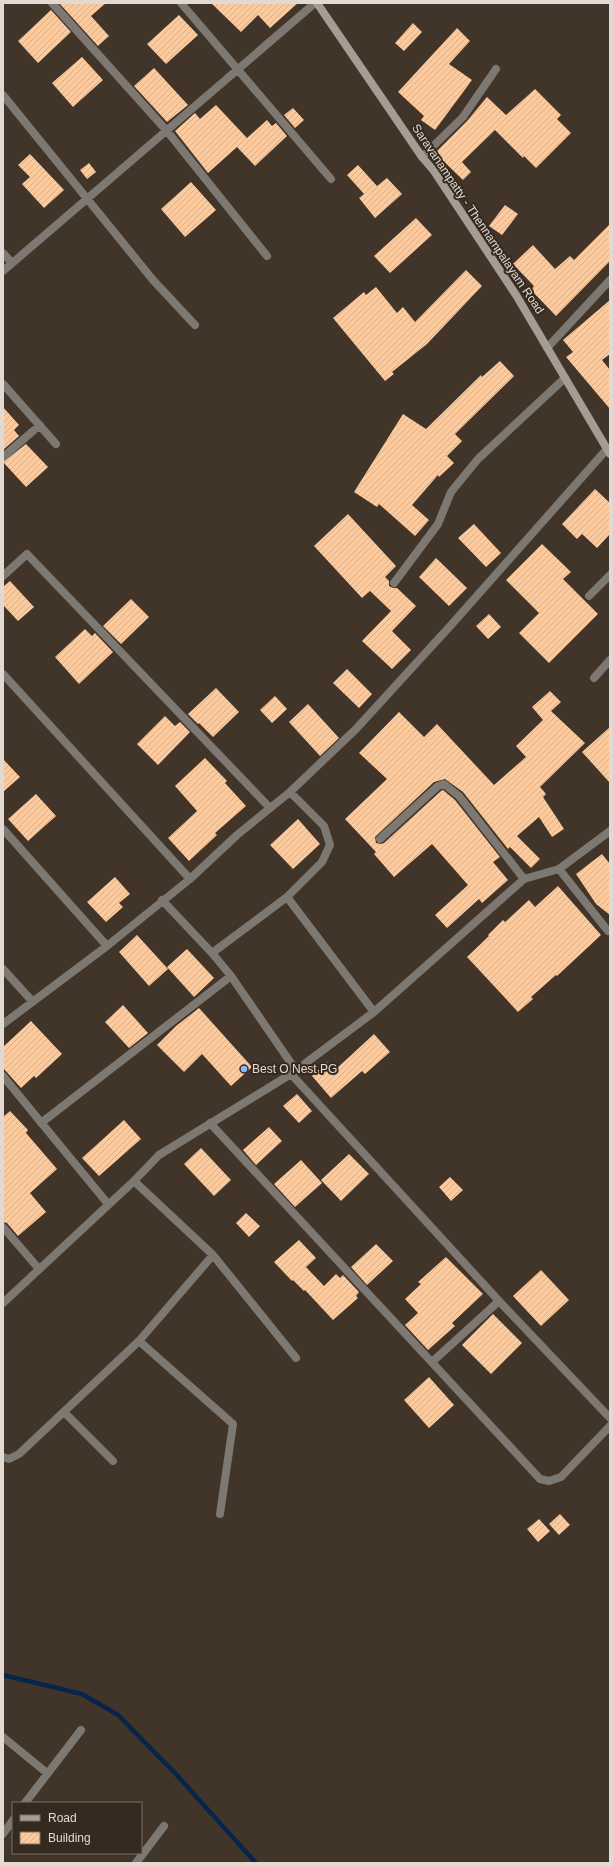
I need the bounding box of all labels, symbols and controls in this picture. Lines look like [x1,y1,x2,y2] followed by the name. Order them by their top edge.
[409,121,547,317] street label: Saravanampatty - Thennampalayam Road
[252,1062,337,1076] place label: Best O Nest PG
[239,1064,249,1074] marker: Best O Nest PG
[12,1802,142,1854] legend
[48,1811,77,1825] text: Road
[48,1831,91,1845] text: Building

